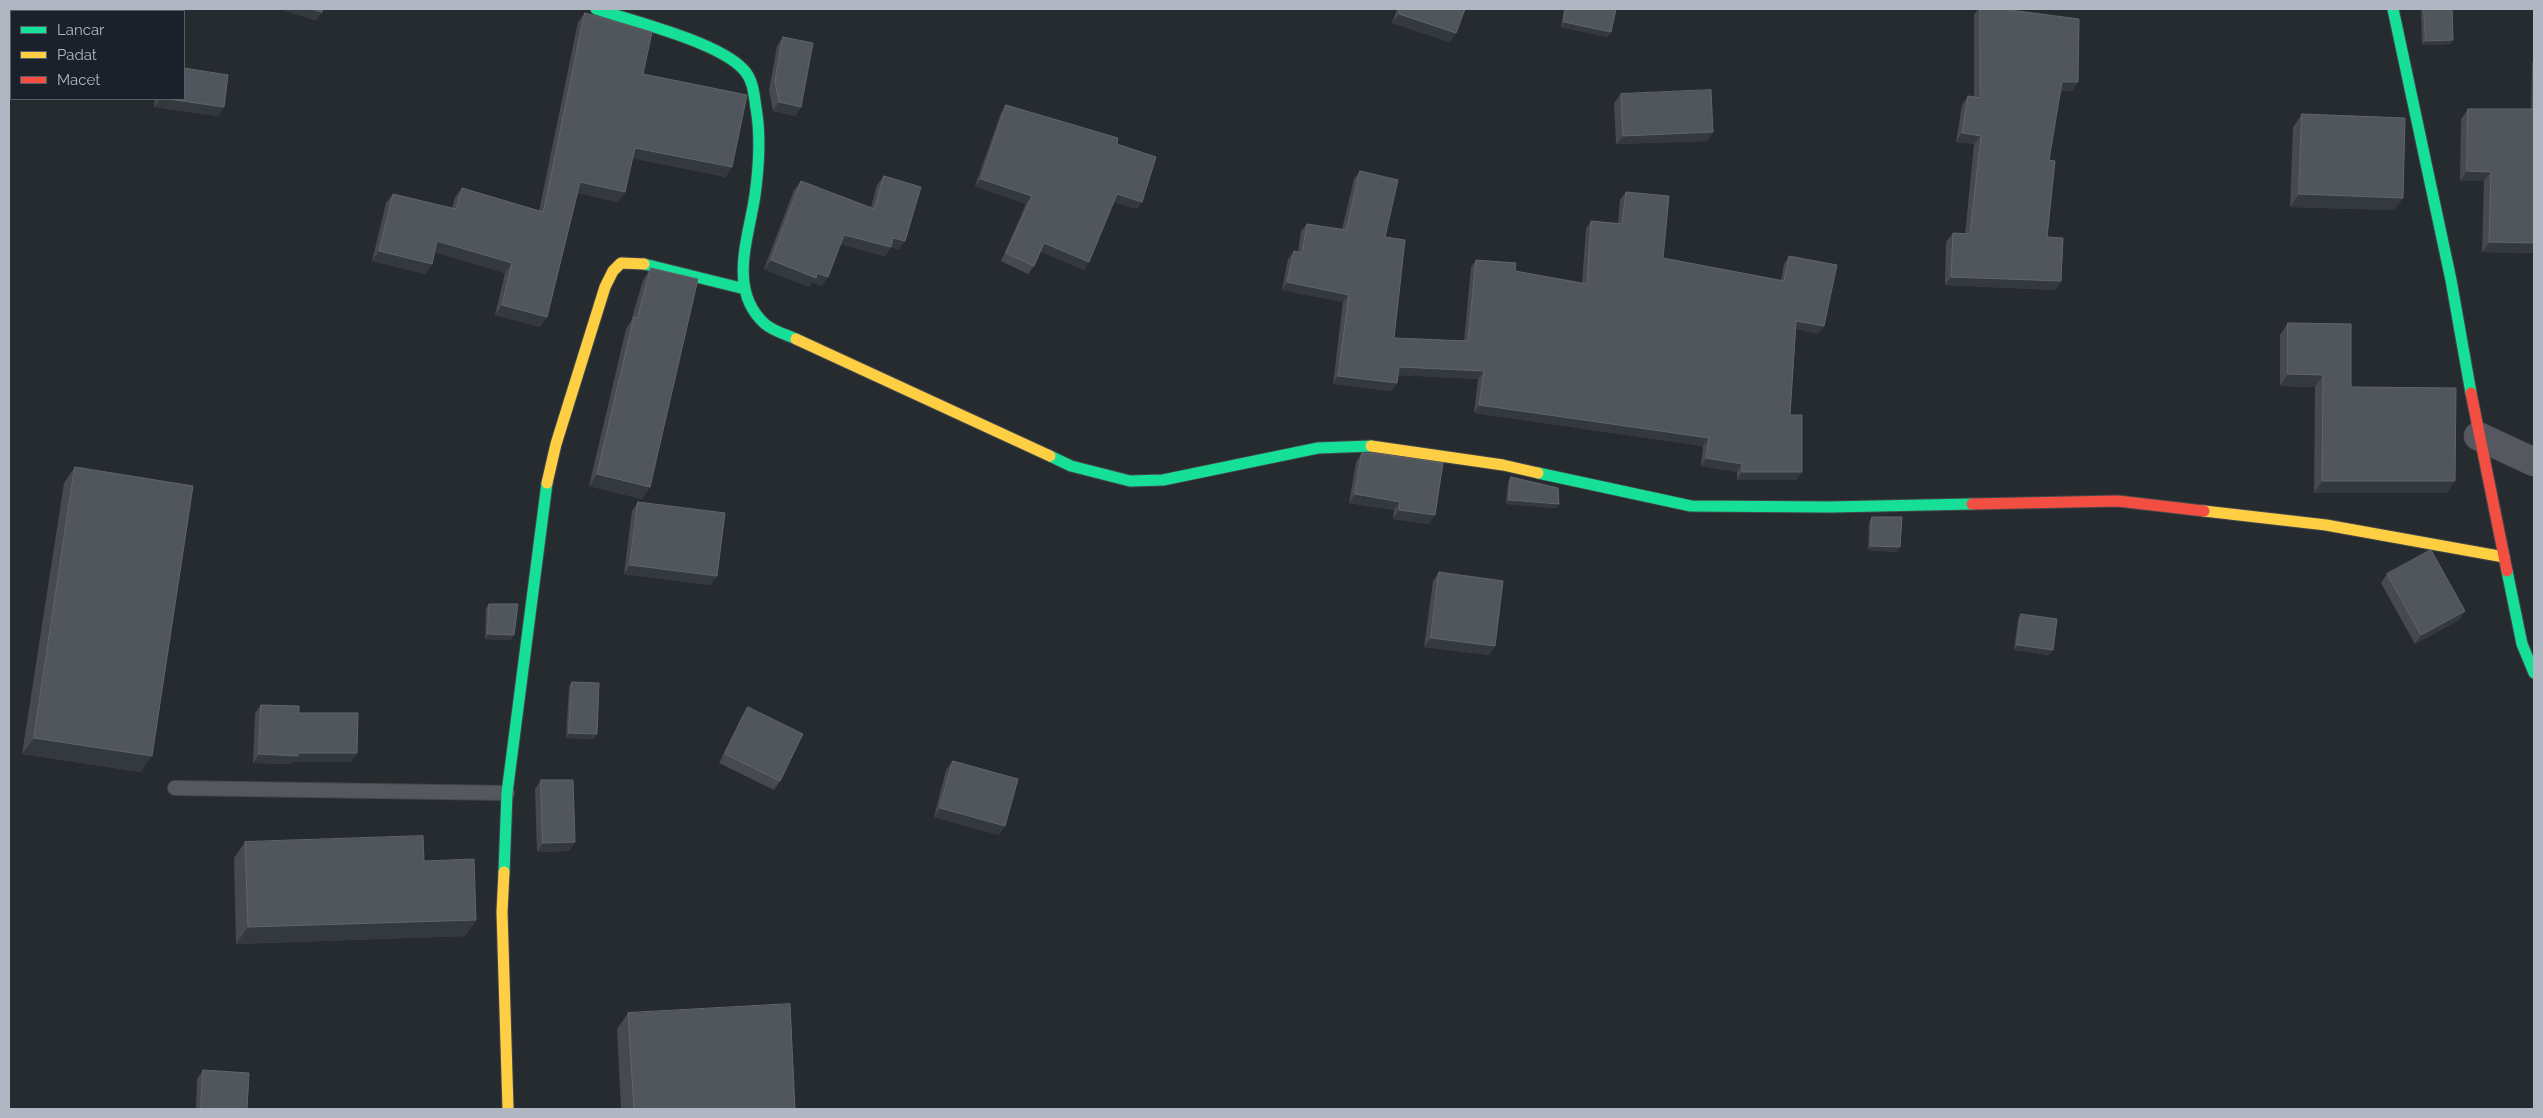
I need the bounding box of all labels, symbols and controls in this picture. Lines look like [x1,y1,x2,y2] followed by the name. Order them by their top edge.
[10,10,185,100] legend
[57,21,104,39] text: Lancar
[57,46,97,64] text: Padat
[57,71,100,89] text: Macet

